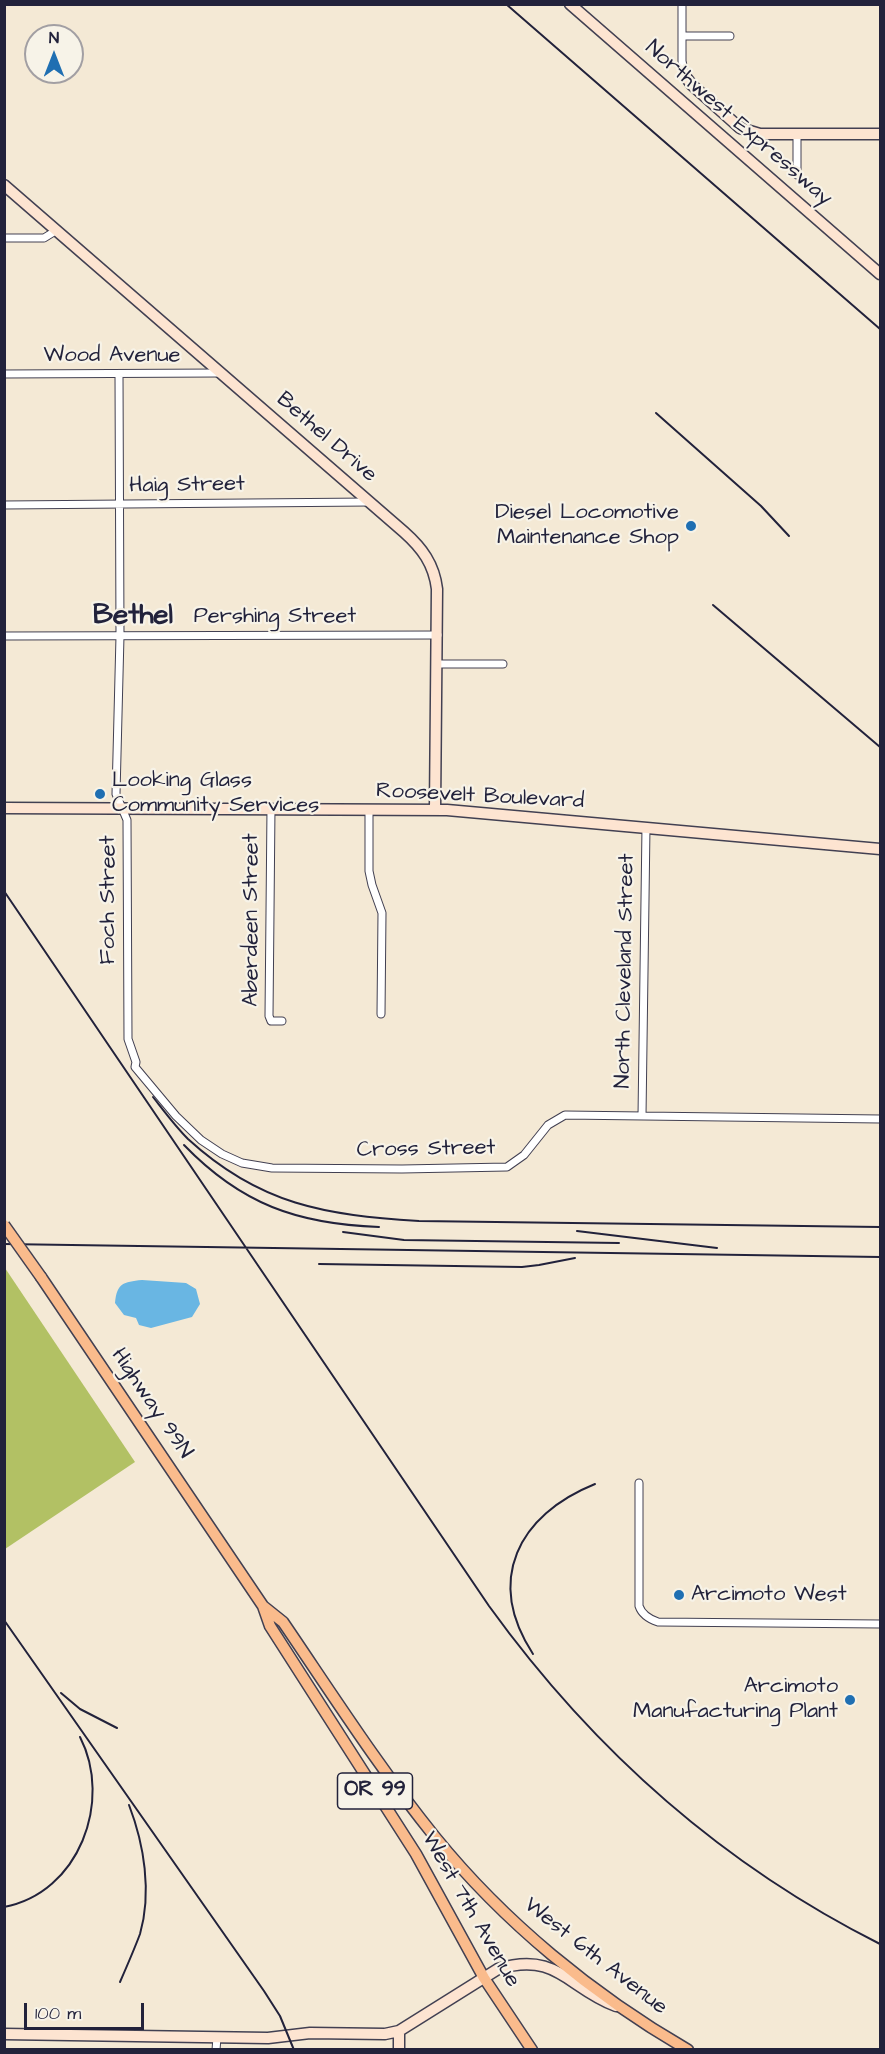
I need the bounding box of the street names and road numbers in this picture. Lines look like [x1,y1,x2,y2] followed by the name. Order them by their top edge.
[639,36,837,212] street label: Northwest Expressway
[43,343,181,369] street label: Wood Avenue
[270,387,382,489] street label: Bethel Drive
[129,472,245,500] street label: Haig Street
[194,604,356,630] street label: Pershing Street
[375,778,585,816] street label: Roosevelt Boulevard
[239,833,265,1007] street label: Aberdeen Street
[96,835,122,965] street label: Foch Street
[611,853,641,1089] street label: North Cleveland Street
[356,1136,496,1164] street label: Cross Street
[104,1344,198,1464] street label: Highway 99N
[338,1773,412,1809] road number: OR 99
[415,1828,525,1992] street label: West 7th Avenue
[518,1893,672,2021] street label: West 6th Avenue

